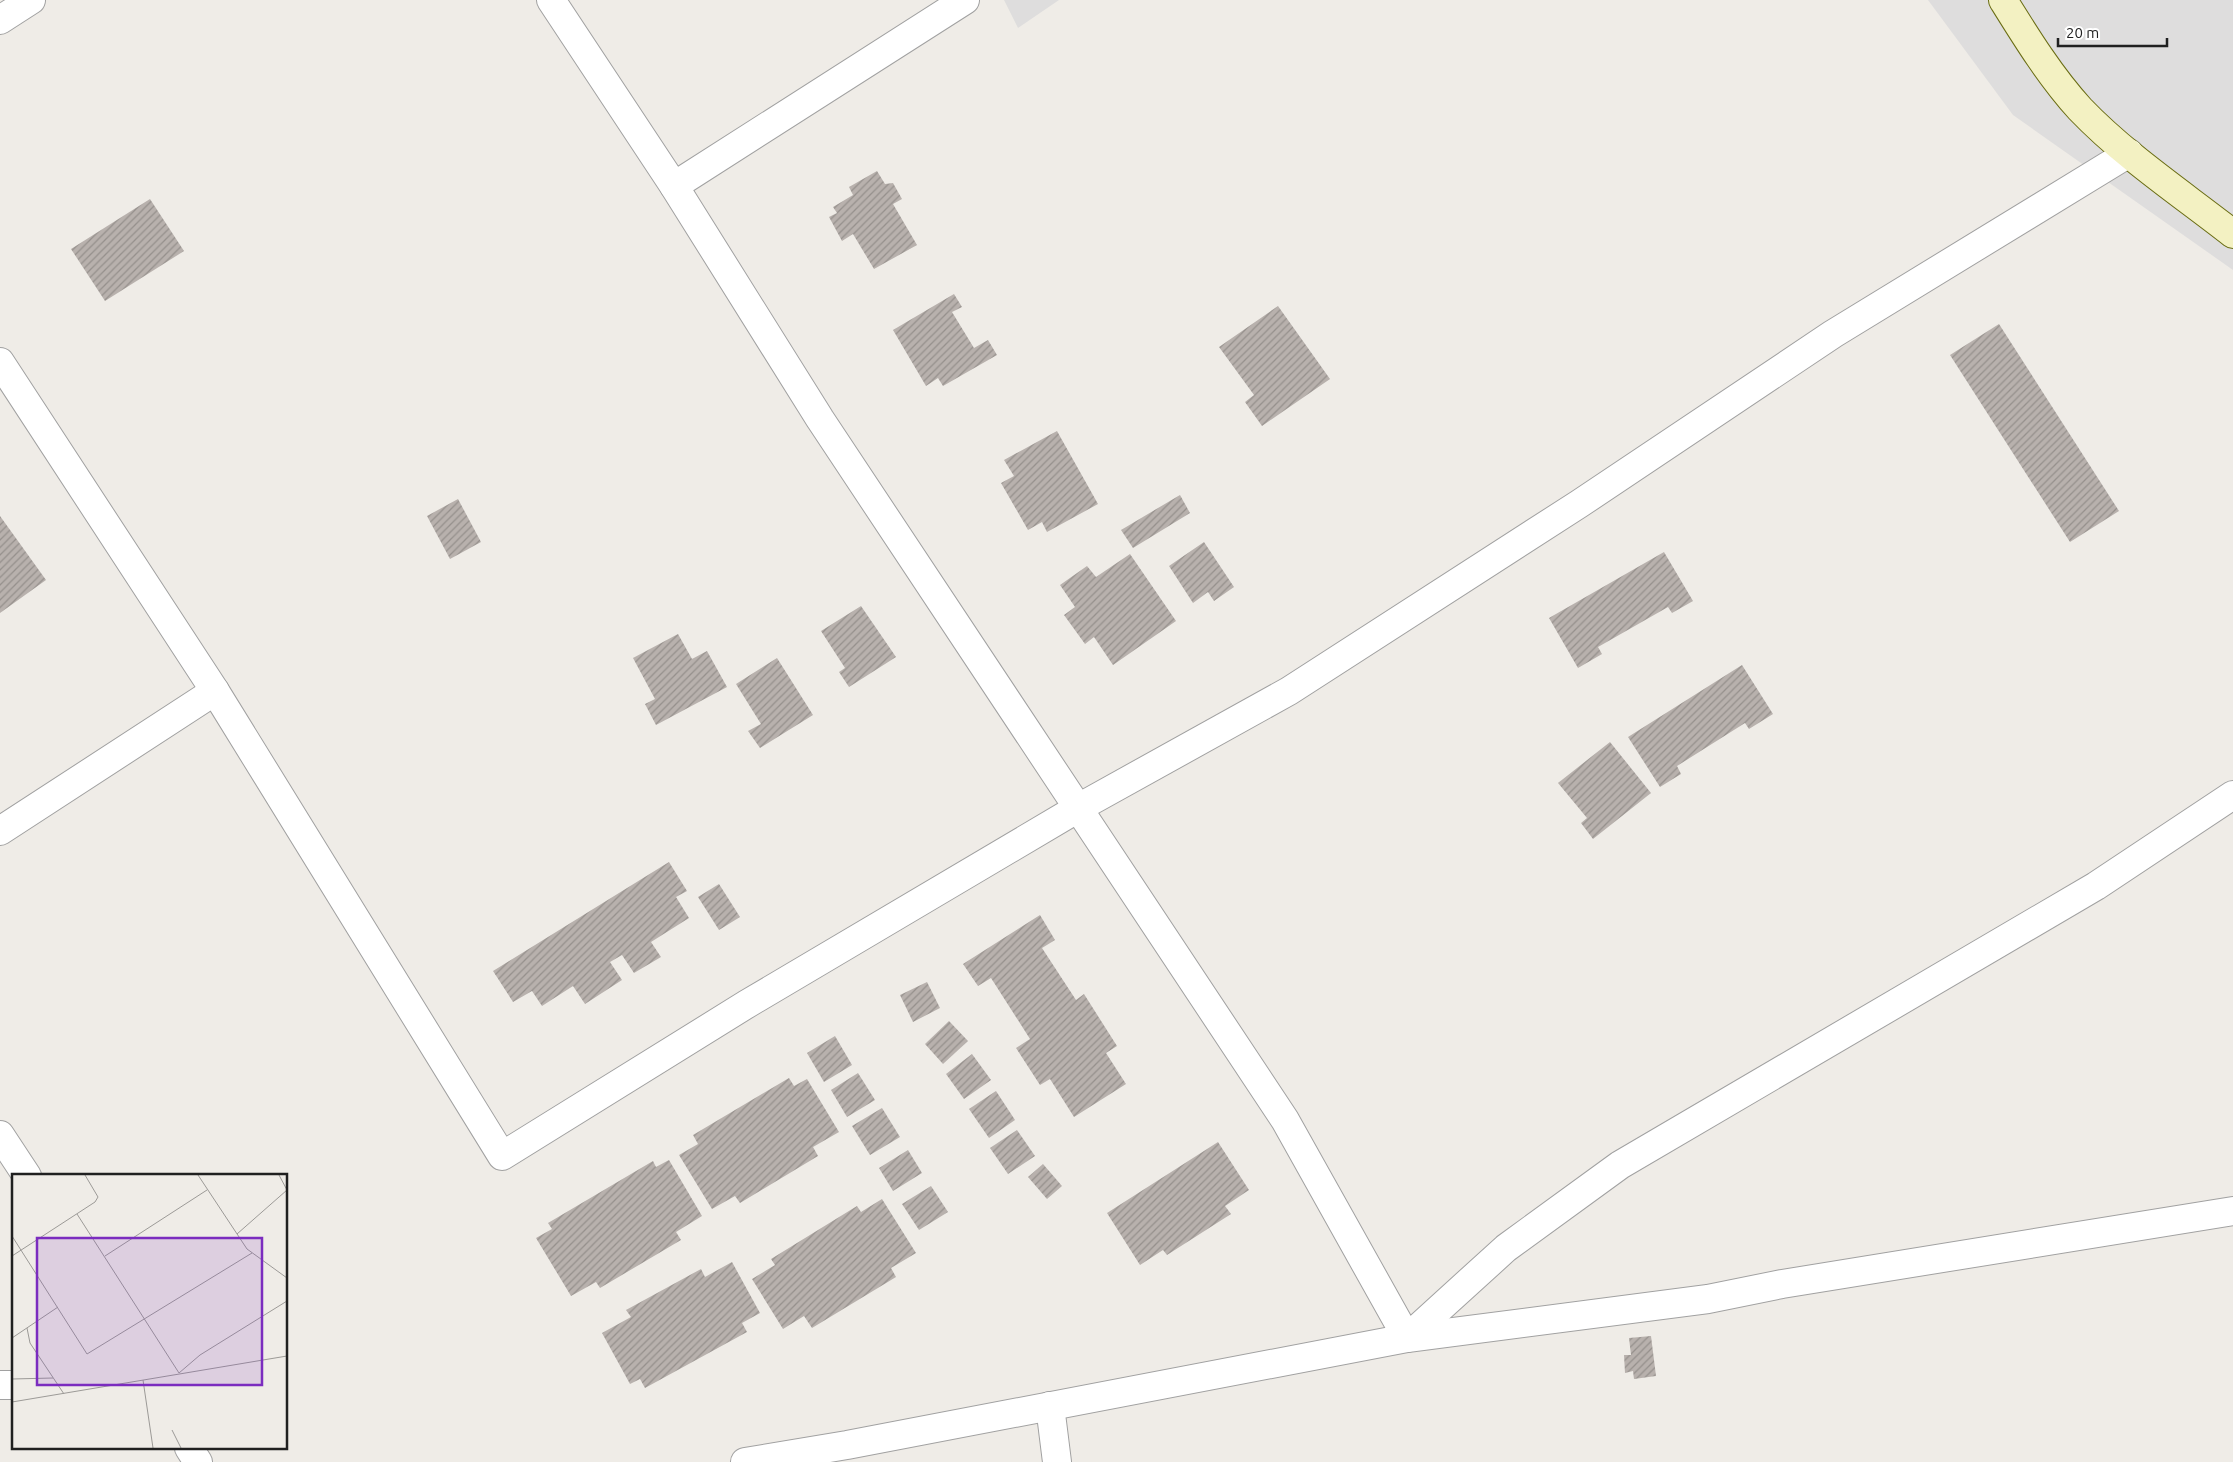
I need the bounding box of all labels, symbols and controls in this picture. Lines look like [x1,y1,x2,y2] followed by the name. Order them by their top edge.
[2058,15,2167,47] scale bar
[2066,24,2099,41] text: 20 m
[12,1174,288,1450] inset map

